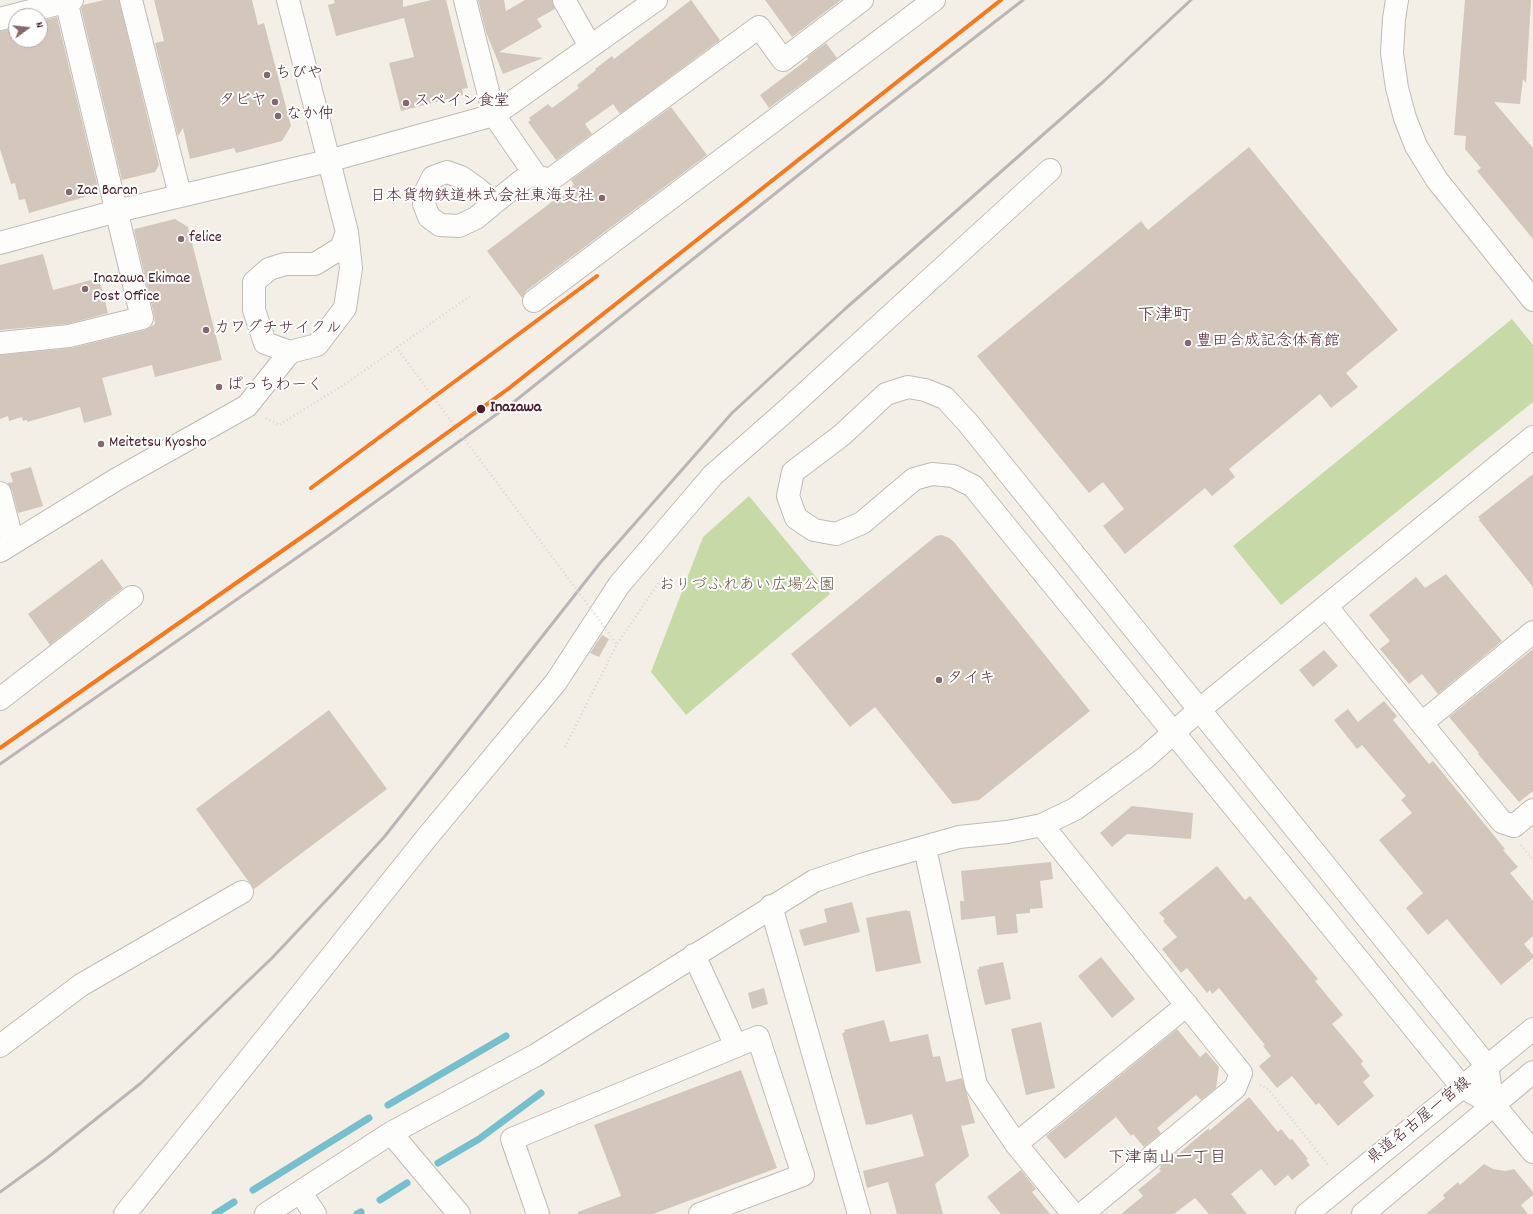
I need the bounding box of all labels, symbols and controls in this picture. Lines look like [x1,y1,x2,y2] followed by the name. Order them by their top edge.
[8,8,48,48] north arrow
[30,20,47,30] text: N
[275,65,323,85] place label: ちびや
[262,70,272,80] marker: ちびや
[219,92,267,112] place label: タビヤ
[414,93,510,113] place label: スペイン食堂
[270,97,280,107] marker: タビヤ
[401,98,411,108] marker: スペイン食堂
[286,106,334,126] place label: なか仲
[273,111,283,121] marker: なか仲
[77,182,138,202] place label: Zac Baran
[64,187,74,197] marker: Zac Baran
[370,188,594,208] place label: 日本貨物鉄道株式会社東海支社
[597,193,607,203] marker: 日本貨物鉄道株式会社東海支社
[189,229,222,249] place label: felice
[176,234,186,244] marker: felice
[93,270,190,308] place label: Inazawa Ekimae Post Office
[80,284,90,294] marker: Inazawa Ekimae Post Office
[1137,307,1191,329] district label: 下津町
[214,320,342,340] place label: カワグチサイクル
[201,325,211,335] marker: カワグチサイクル
[1196,333,1340,353] place label: 豊田合成記念体育館
[1183,338,1193,348] marker: 豊田合成記念体育館
[227,377,323,397] place label: ぱっちわーく
[214,382,224,392] marker: ぱっちわーく
[490,399,541,419] place label: Inazawa
[475,403,487,415] marker: Inazawa
[109,434,207,454] place label: Meitetsu Kyosho
[96,439,106,449] marker: Meitetsu Kyosho
[659,577,835,597] park label: おりづふれあい広場公園
[947,670,995,690] place label: タイキ
[934,675,944,685] marker: タイキ
[1364,1074,1476,1170] street label: 県道名古屋一宮線
[1108,1150,1226,1170] district label: 下津南山一丁目

